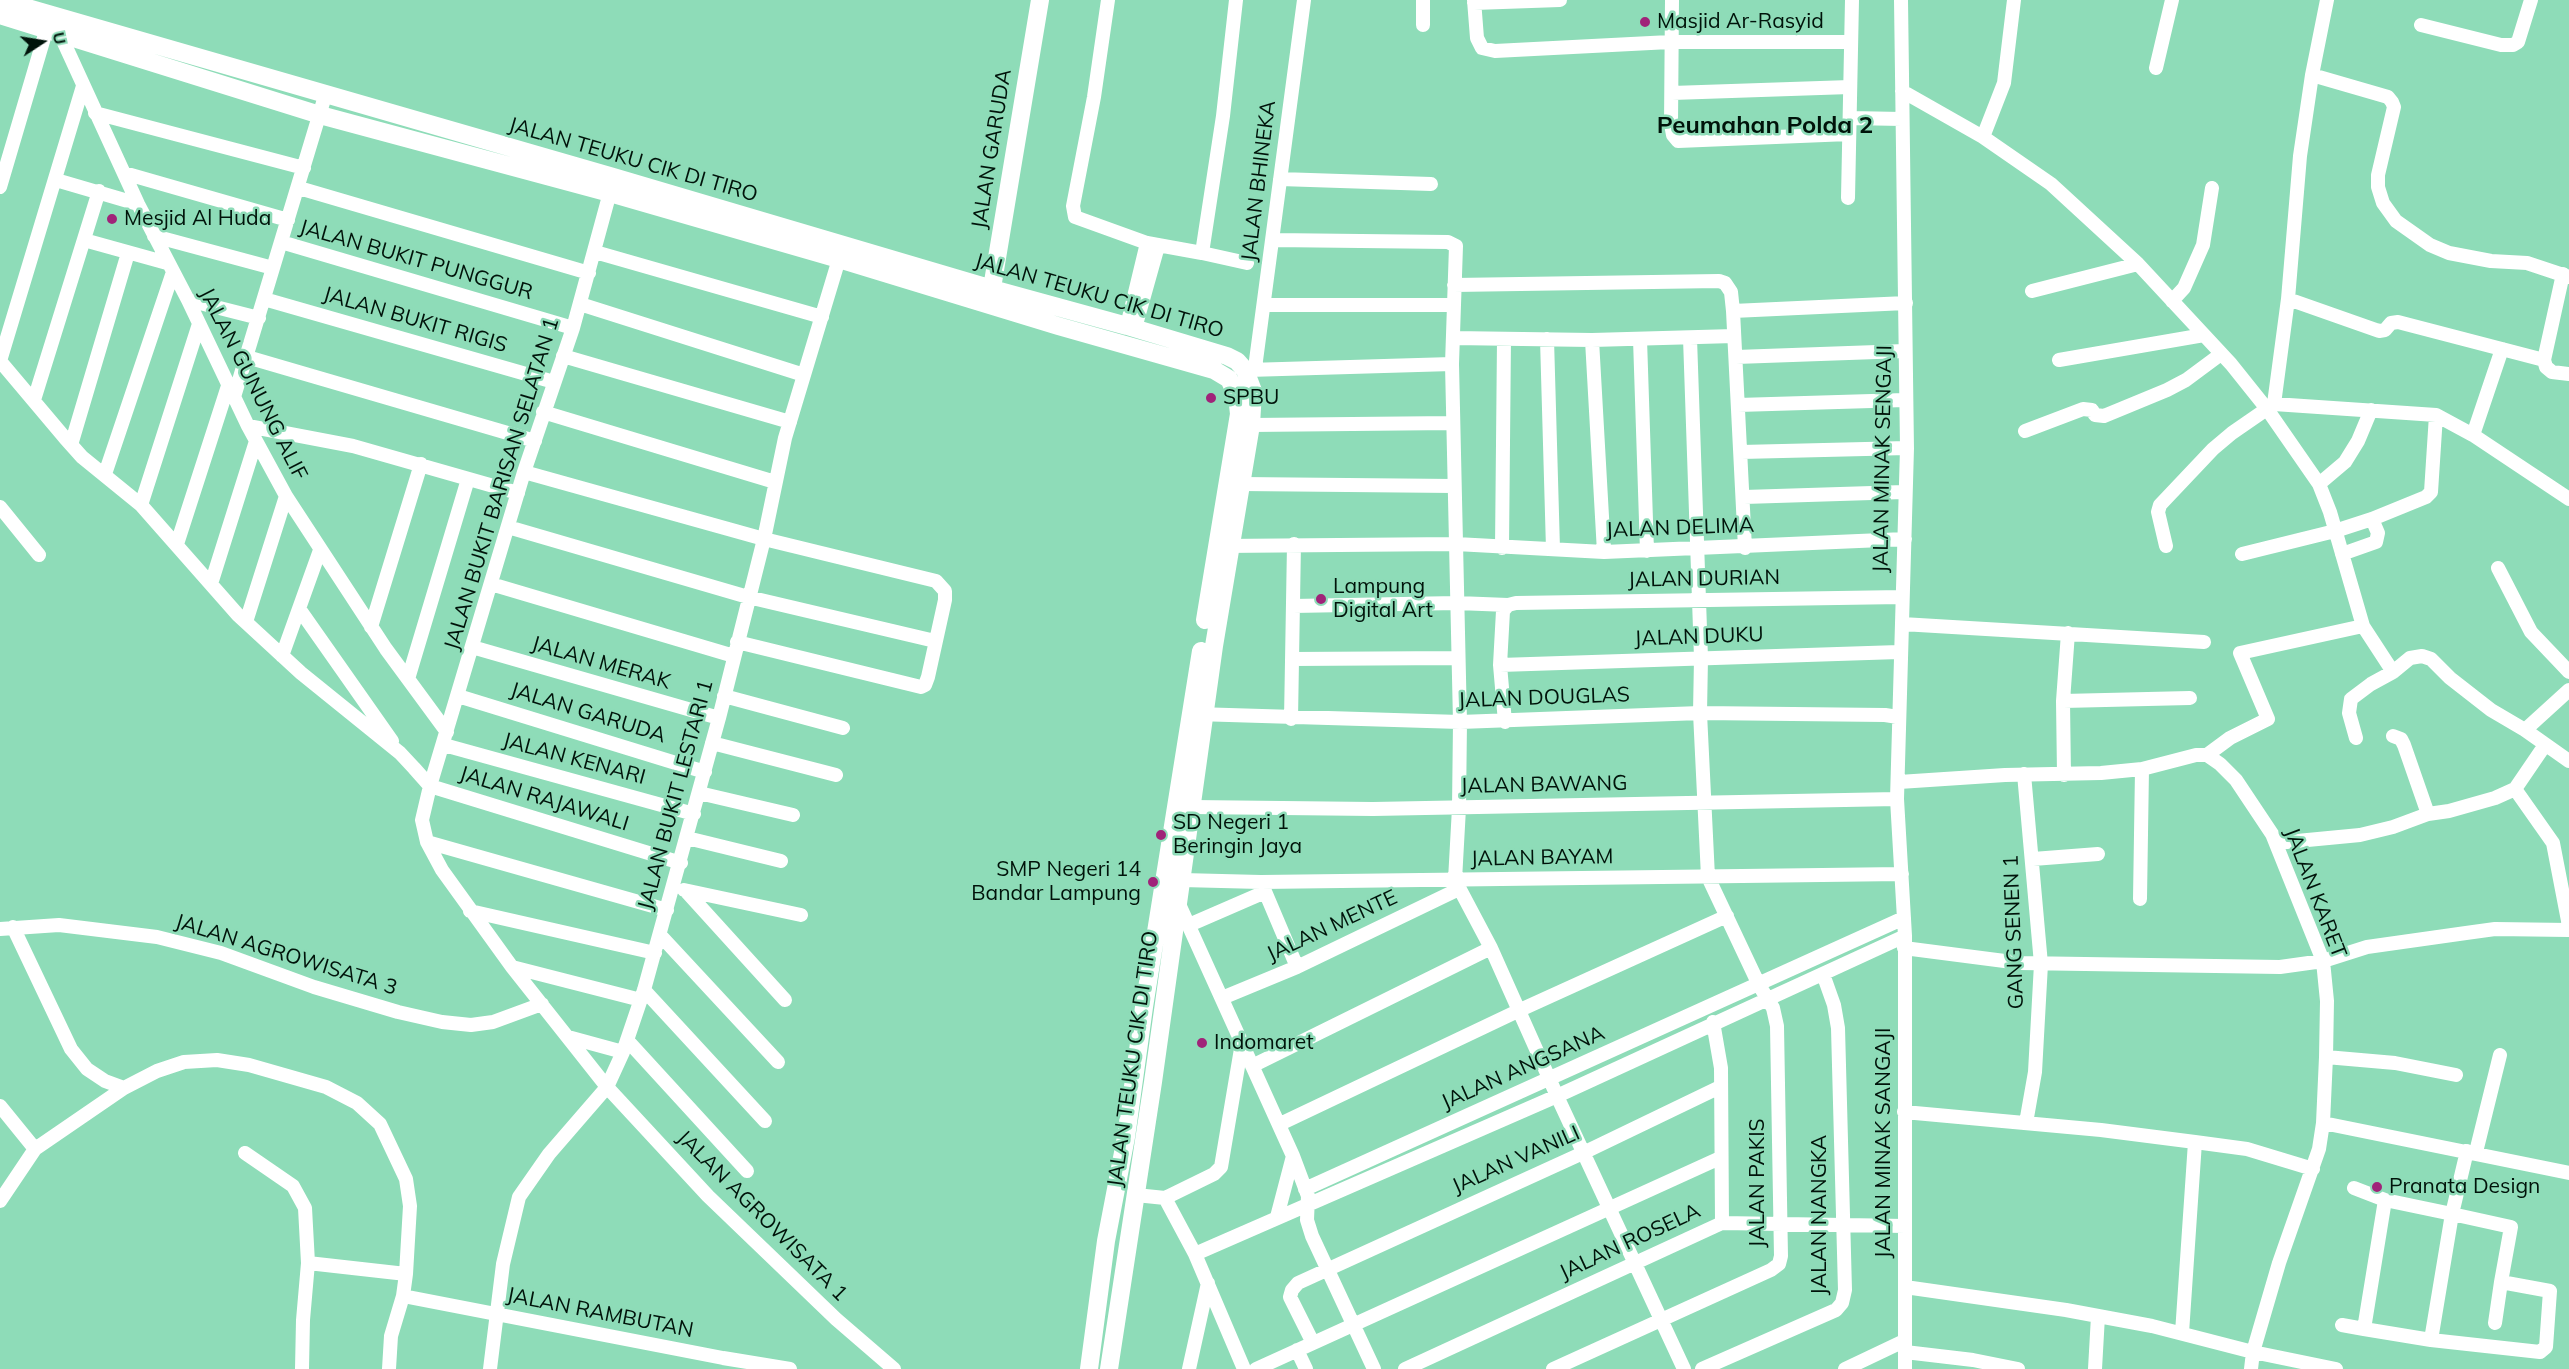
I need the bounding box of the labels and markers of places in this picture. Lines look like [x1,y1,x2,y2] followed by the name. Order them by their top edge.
[1657,9,1824,35] place label: Masjid Ar-Rasyid
[1638,15,1652,29] marker: Masjid Ar-Rasyid
[124,206,271,232] place label: Mesjid Al Huda
[105,212,119,226] marker: Mesjid Al Huda
[1223,385,1279,411] place label: SPBU
[1204,391,1218,405] marker: SPBU
[1333,574,1433,624] place label: Lampung Digital Art
[1314,592,1328,606] marker: Lampung Digital Art
[1173,810,1302,860] place label: SD Negeri 1 Beringin Jaya
[1154,828,1168,842] marker: SD Negeri 1 Beringin Jaya
[971,857,1141,907] place label: SMP Negeri 14 Bandar Lampung
[1146,875,1160,889] marker: SMP Negeri 14 Bandar Lampung
[1214,1030,1314,1056] place label: Indomaret
[1195,1036,1209,1050] marker: Indomaret
[2389,1174,2540,1200] place label: Pranata Design
[2370,1180,2384,1194] marker: Pranata Design

